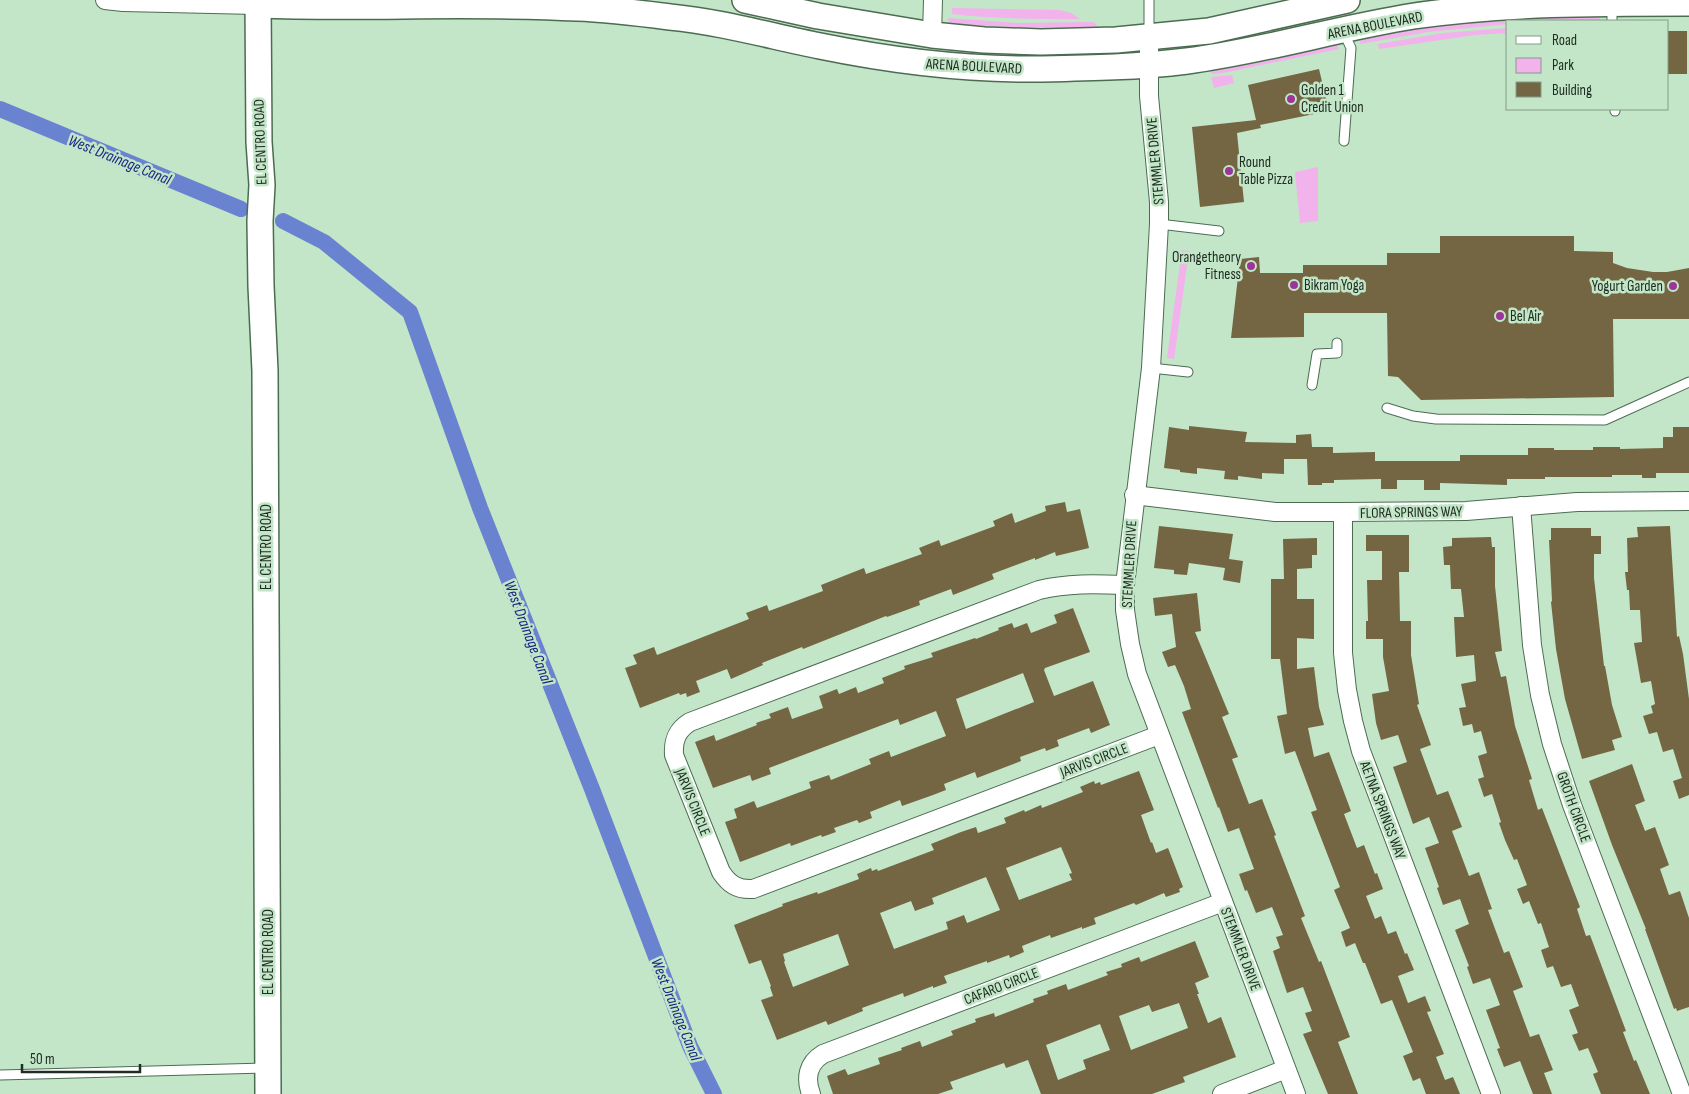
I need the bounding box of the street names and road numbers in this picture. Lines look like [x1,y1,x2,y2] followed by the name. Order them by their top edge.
[1325,7,1424,44] street label: ARENA BOULEVARD
[924,54,1023,79] street label: ARENA BOULEVARD
[250,99,271,185] street label: EL CENTRO ROAD
[1142,116,1169,205] street label: STEMMLER DRIVE
[1360,502,1463,523] street label: FLORA SPRINGS WAY
[257,504,276,590] street label: EL CENTRO ROAD
[1118,520,1141,608] street label: STEMMLER DRIVE
[1057,739,1131,782] street label: JARVIS CIRCLE
[1355,758,1410,862] street label: AETNA SPRINGS WAY
[670,765,715,839] street label: JARVIS CIRCLE
[1552,769,1595,845] street label: GROTH CIRCLE
[1216,905,1265,994] street label: STEMMLER DRIVE
[259,909,278,995] street label: EL CENTRO ROAD
[961,964,1041,1009] street label: CAFARO CIRCLE

